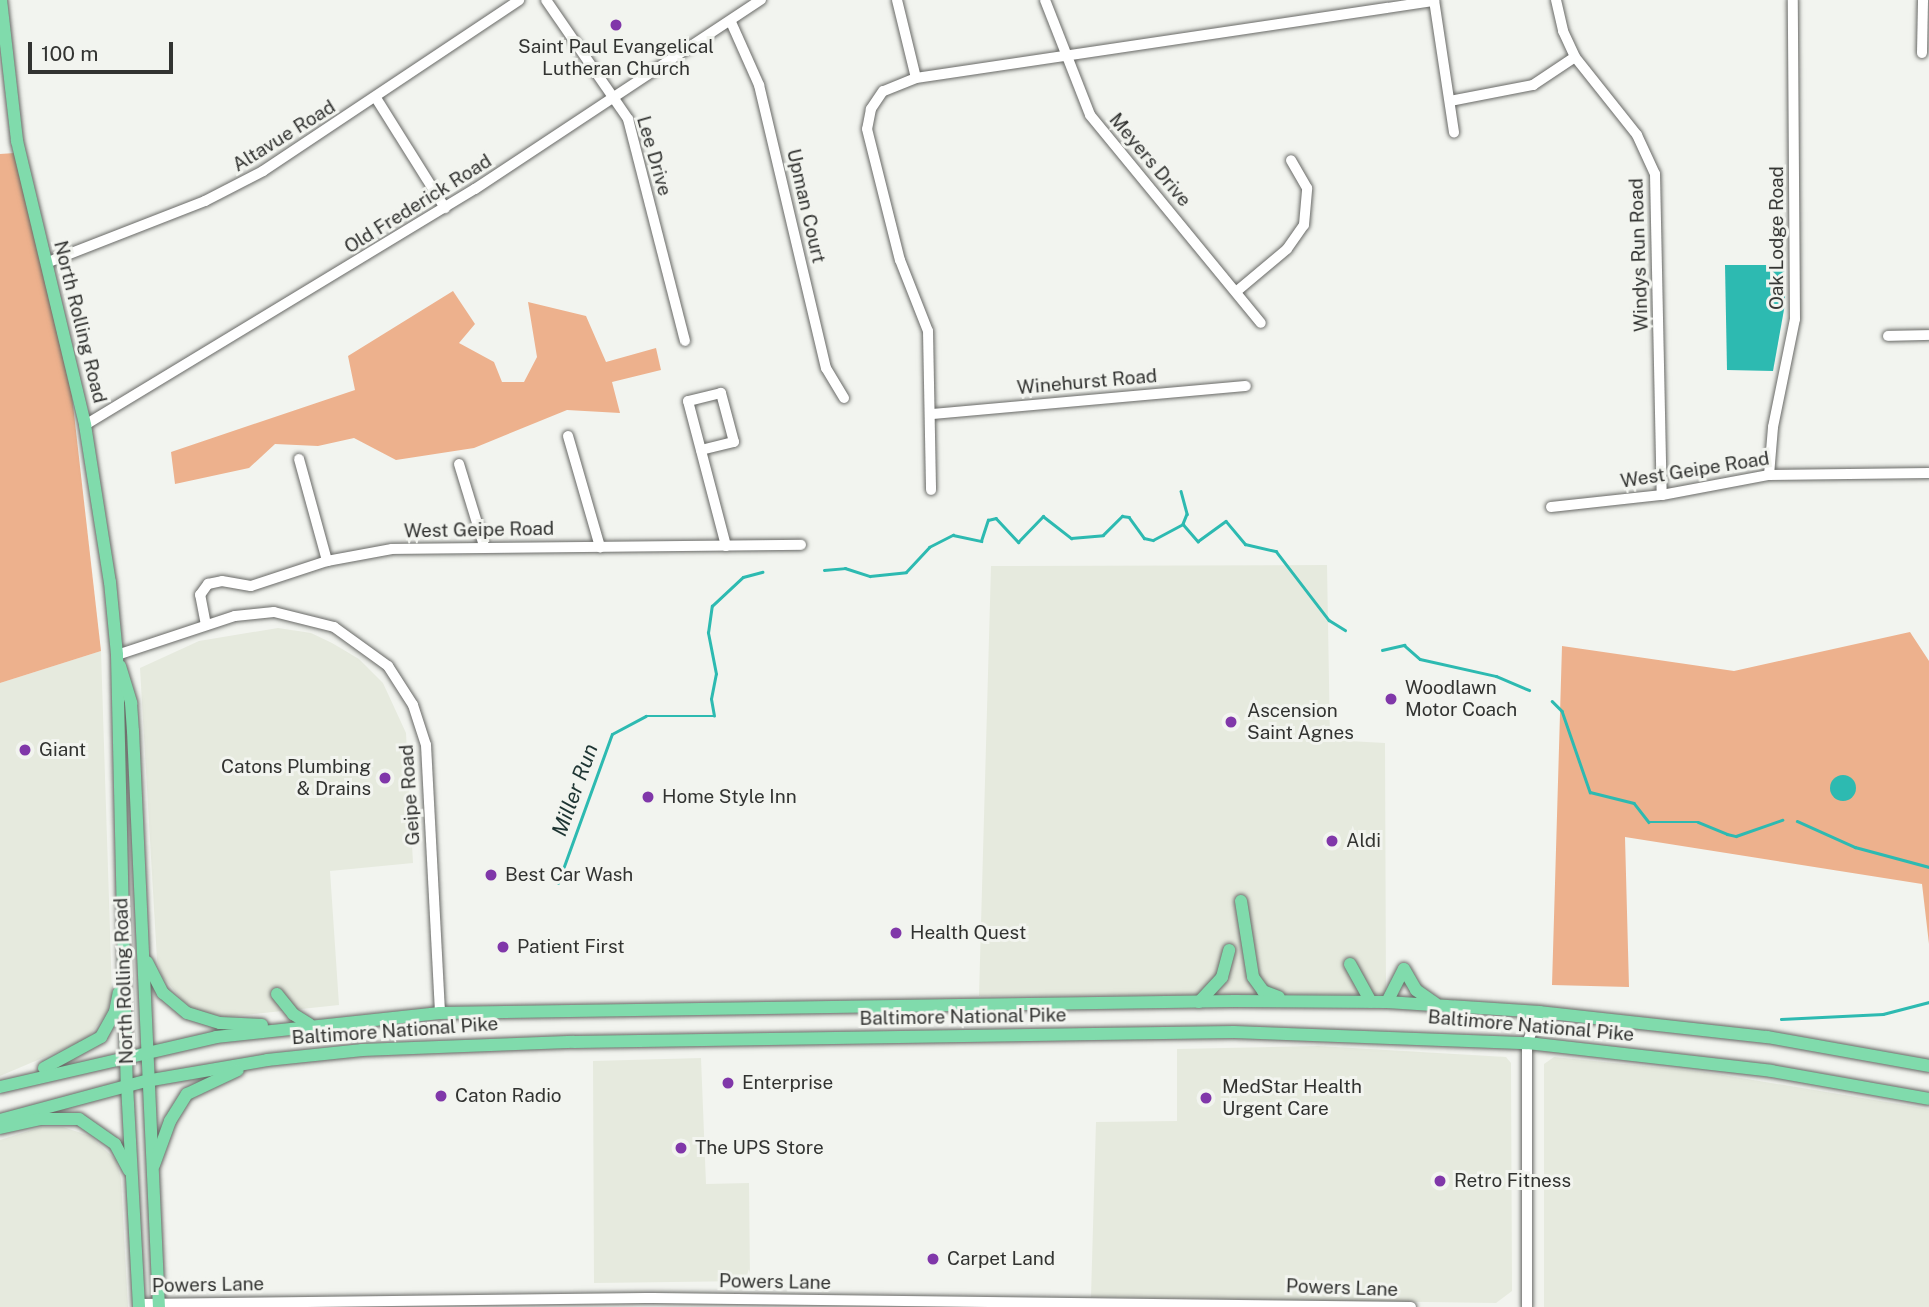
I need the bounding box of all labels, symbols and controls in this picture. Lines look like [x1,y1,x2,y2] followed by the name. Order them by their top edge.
[608,17,624,33] marker: Saint Paul Evangelical Lutheran Church
[32,28,177,72] scale bar
[518,36,714,80] place label: Saint Paul Evangelical Lutheran Church
[41,41,98,66] text: 100 m
[228,95,340,177] street label: Altavue Road
[1104,109,1196,211] street label: Meyers Drive
[632,113,676,199] street label: Lee Drive
[782,147,830,265] street label: Upman Court
[340,150,496,258] street label: Old Frederick Road
[1766,166,1788,310] street label: Oak Lodge Road
[1625,178,1653,332] street label: Windys Run Road
[49,238,111,406] street label: North Rolling Road
[1016,365,1158,399] street label: Winehurst Road
[1619,447,1771,493] street label: West Geipe Road
[404,517,554,543] street label: West Geipe Road
[1405,677,1517,721] place label: Woodlawn Motor Coach
[1383,691,1399,707] marker: Woodlawn Motor Coach
[1247,700,1354,744] place label: Ascension Saint Agnes
[1221,712,1241,732] marker: Ascension Saint Agnes
[39,739,86,761] place label: Giant
[547,740,603,840] water label: Miller Run
[17,742,33,758] marker: Giant
[395,744,425,846] street label: Geipe Road
[221,756,371,800] place label: Catons Plumbing & Drains
[377,770,393,786] marker: Catons Plumbing & Drains
[662,786,797,808] place label: Home Style Inn
[640,789,656,805] marker: Home Style Inn
[1346,830,1381,852] place label: Aldi
[1324,833,1340,849] marker: Aldi
[505,864,634,886] place label: Best Car Wash
[483,867,499,883] marker: Best Car Wash
[110,897,138,1065] street label: North Rolling Road
[910,922,1026,944] place label: Health Quest
[888,925,904,941] marker: Health Quest
[517,936,625,958] place label: Patient First
[495,939,511,955] marker: Patient First
[859,1004,1067,1030] street label: Baltimore National Pike
[1427,1006,1635,1046] street label: Baltimore National Pike
[291,1012,499,1050] street label: Baltimore National Pike
[742,1072,833,1094] place label: Enterprise
[720,1075,736,1091] marker: Enterprise
[1222,1076,1362,1120] place label: MedStar Health Urgent Care
[455,1085,562,1107] place label: Caton Radio
[433,1088,449,1104] marker: Caton Radio
[1196,1088,1216,1108] marker: MedStar Health Urgent Care
[695,1137,824,1159] place label: The UPS Store
[673,1140,689,1156] marker: The UPS Store
[1454,1170,1571,1192] place label: Retro Fitness
[1432,1173,1448,1189] marker: Retro Fitness
[947,1248,1055,1270] place label: Carpet Land
[925,1251,941,1267] marker: Carpet Land
[719,1270,831,1294] street label: Powers Lane
[152,1273,264,1297] street label: Powers Lane
[1285,1275,1399,1301] street label: Powers Lane

